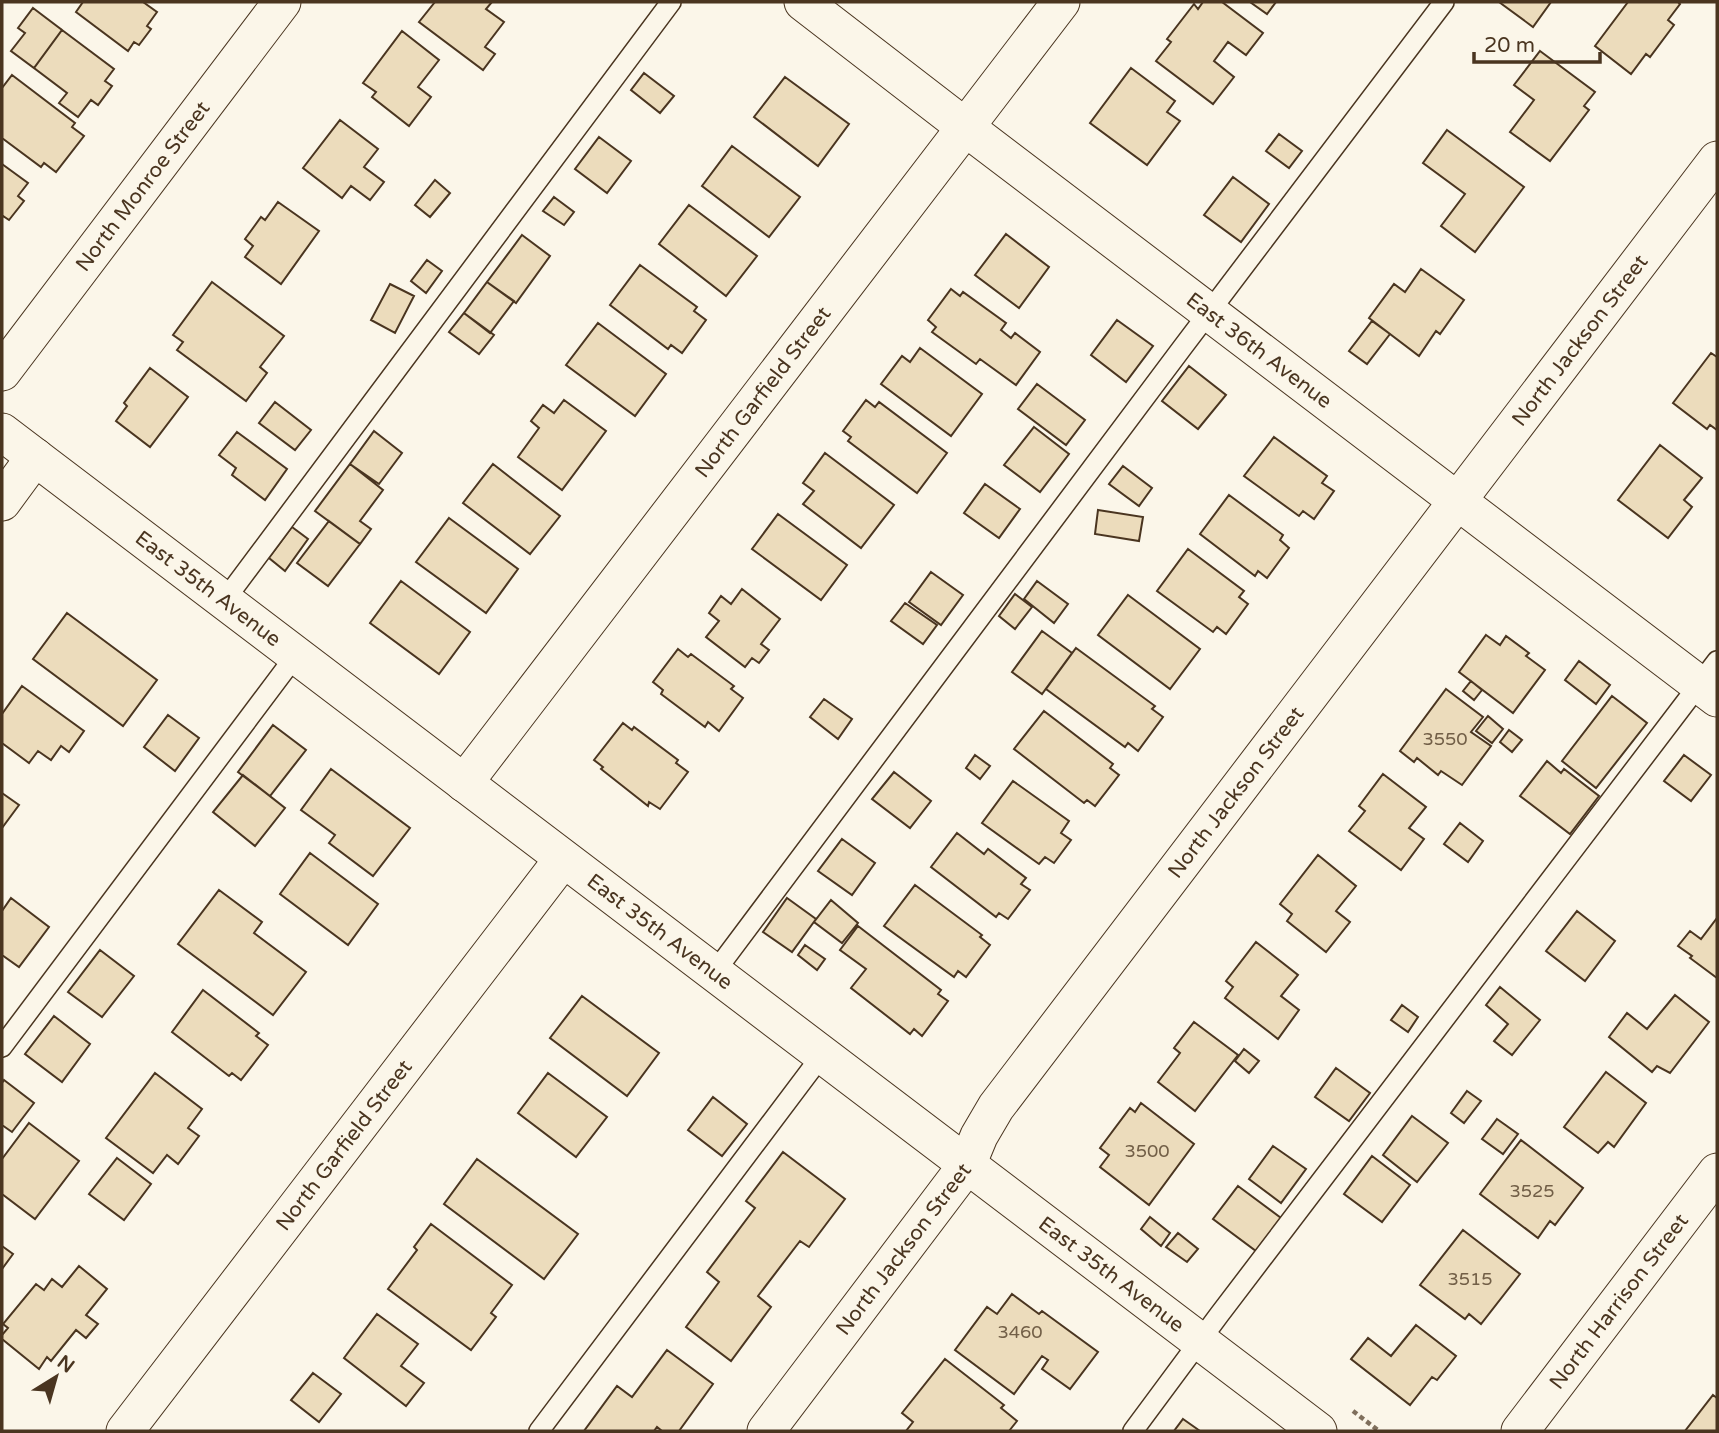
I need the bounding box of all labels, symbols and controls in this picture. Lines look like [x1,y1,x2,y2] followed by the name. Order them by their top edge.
[1474,21,1600,65] scale bar
[1484,33,1535,58] text: 20 m
[71,96,215,277] street label: North Monroe Street
[1507,250,1653,431] street label: North Jackson Street
[1181,287,1337,414] street label: East 36th Avenue
[690,302,837,483] street label: North Garfield Street
[130,526,286,652] street label: East 35th Avenue
[1163,702,1309,883] street label: North Jackson Street
[1422,728,1468,750] house number: 3550
[582,869,738,995] street label: East 35th Avenue
[271,1055,418,1236] street label: North Garfield Street
[1124,1140,1170,1162] house number: 3500
[831,1158,977,1340] street label: North Jackson Street
[1509,1180,1555,1202] house number: 3525
[1544,1209,1694,1394] street label: North Harrison Street
[1033,1211,1189,1338] street label: East 35th Avenue
[1447,1268,1493,1290] house number: 3515
[997,1321,1043,1343] house number: 3460
[21,1342,91,1412] north arrow
[53,1351,78,1378] text: N

